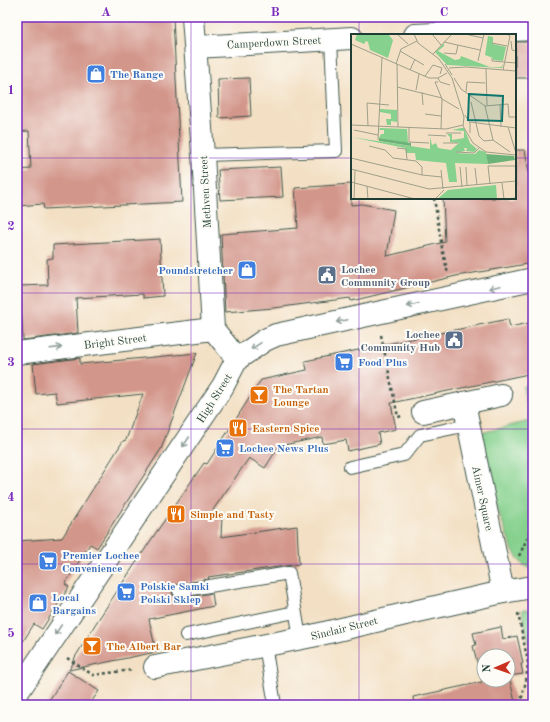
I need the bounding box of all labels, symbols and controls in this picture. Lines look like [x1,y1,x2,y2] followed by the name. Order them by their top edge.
[101,6,111,19] text: A
[270,6,280,19] text: B
[440,6,448,19] text: C
[351,34,516,199] inset map
[227,36,322,51] street label: Camperdown Street
[85,63,107,85] shop icon: The Range
[110,70,163,81] place label: The Range
[7,84,15,97] text: 1
[199,155,214,228] street label: Methven Street
[7,220,15,233] text: 2
[236,259,258,281] shop icon: Poundstretcher
[316,264,338,286] public building icon: Lochee Community Group
[341,265,430,289] place label: Lochee Community Group
[158,266,233,277] place label: Poundstretcher
[489,284,502,292] one-way arrow
[407,301,420,309] one-way arrow
[336,317,349,325] one-way arrow
[443,329,465,351] public building icon: Lochee Community Hub
[360,330,440,354] place label: Lochee Community Hub
[83,333,147,352] street label: Bright Street
[251,342,262,350] one-way arrow
[49,344,62,352] one-way arrow
[333,351,355,373] supermarket icon: Food Plus
[7,356,15,369] text: 3
[358,358,407,369] place label: Food Plus
[196,372,235,425] street label: High Street
[248,384,270,406] bar icon: The Tartan Lounge
[273,385,329,409] place label: The Tartan Lounge
[227,417,249,439] restaurant icon: Eastern Spice
[252,424,319,435] place label: Eastern Spice
[182,436,190,447] one-way arrow
[214,437,236,459] supermarket icon: Lochee News Plus
[239,444,329,455] place label: Lochee News Plus
[469,465,494,532] street label: Aimer Square
[7,491,15,504] text: 4
[165,503,187,525] restaurant icon: Simple and Tasty
[190,510,275,521] place label: Simple and Tasty
[37,550,59,572] supermarket icon: Premier Lochee Convenience
[62,551,139,575] place label: Premier Lochee Convenience
[115,581,137,603] supermarket icon: Polskie Samki Polski Sklep
[140,582,209,606] place label: Polskie Samki Polski Sklep
[27,592,49,614] shop icon: Local Bargains
[52,593,96,617] place label: Local Bargains
[310,616,379,643] street label: Sinclair Street
[54,625,62,636] one-way arrow
[7,627,15,640] text: 5
[81,635,103,657] bar icon: The Albert Bar
[106,642,181,653] place label: The Albert Bar
[476,648,516,688] north arrow
[482,663,493,673] text: N

